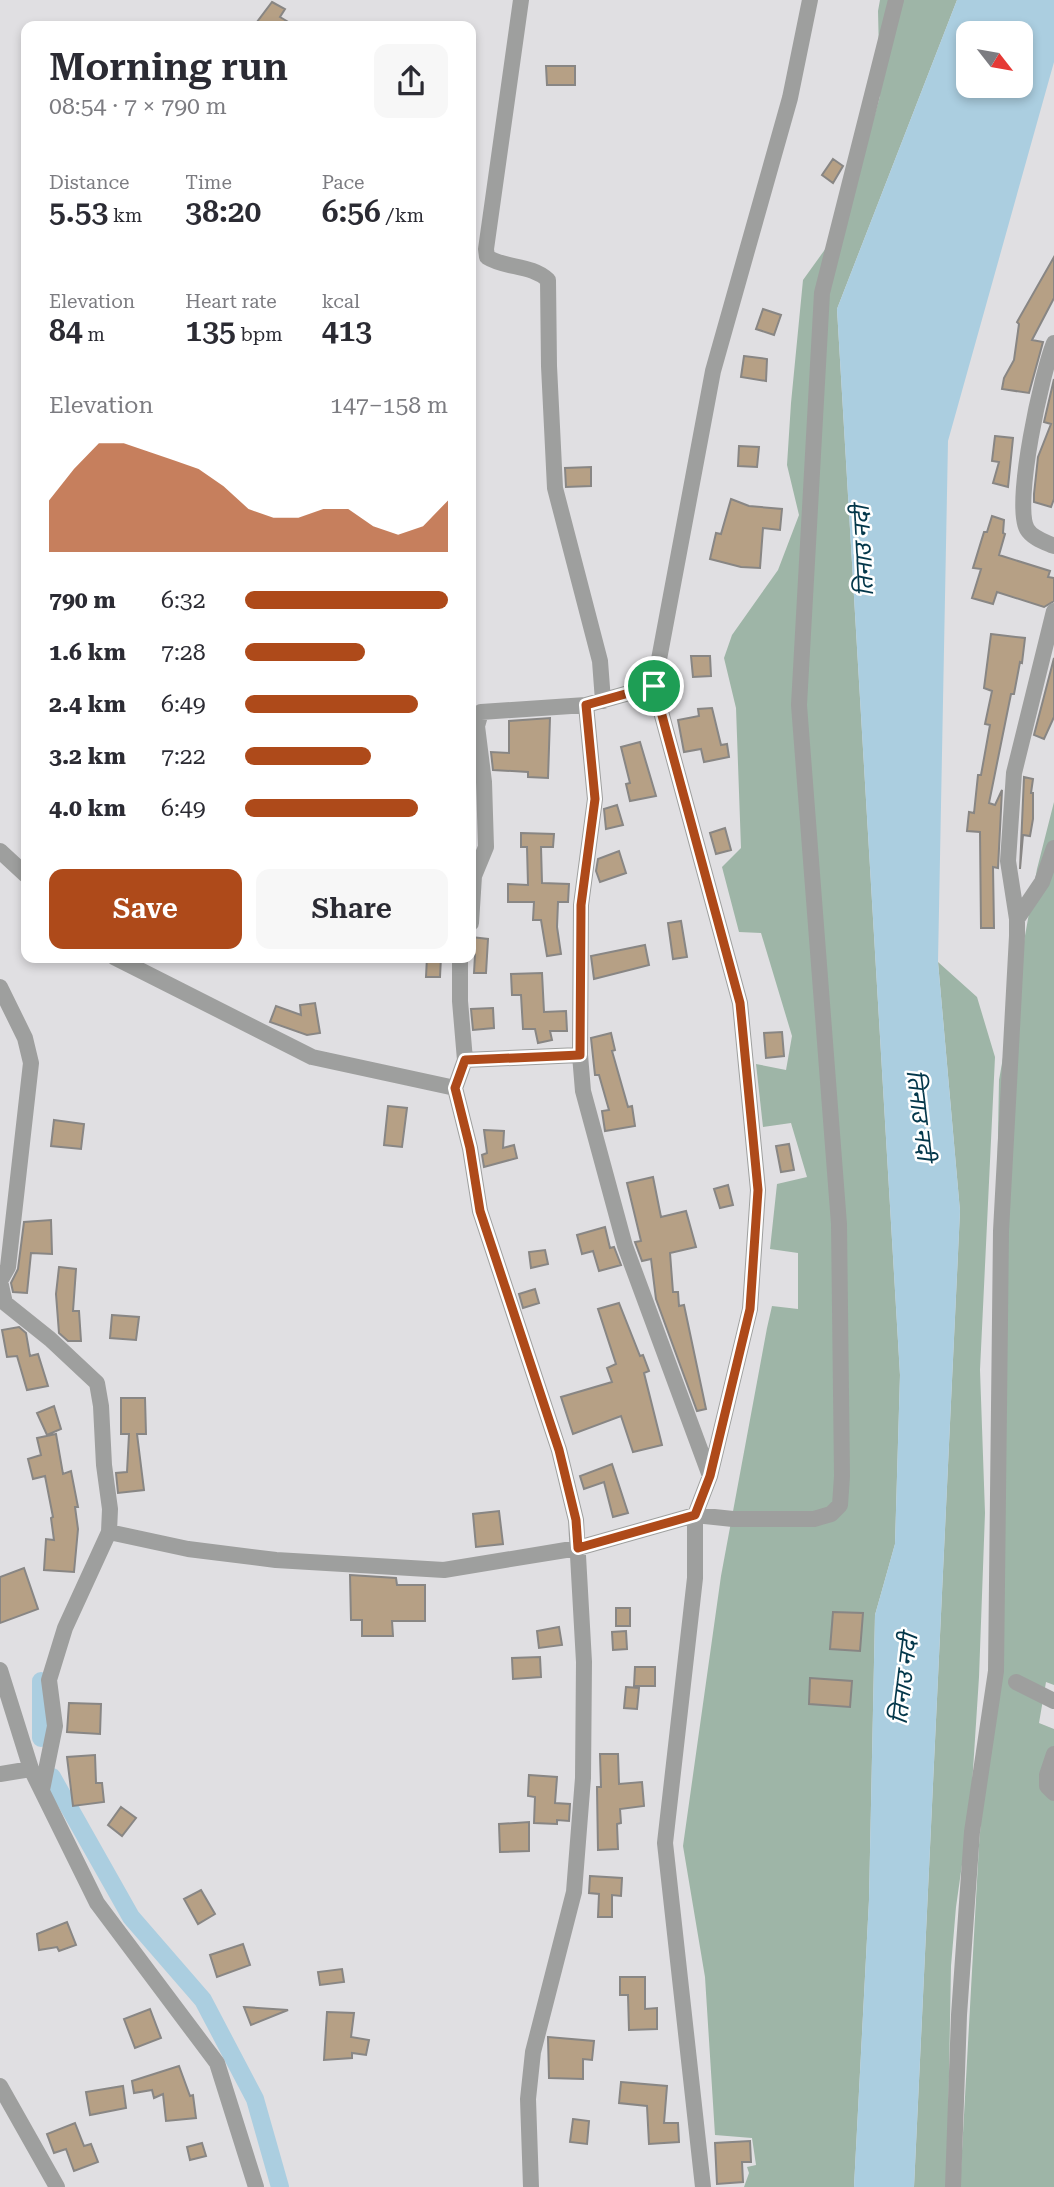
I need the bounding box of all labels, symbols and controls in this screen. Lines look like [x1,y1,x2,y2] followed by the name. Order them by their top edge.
[956,21,1032,98] north arrow
[956,21,1033,98] map controls
[374,44,448,118] button: share
[49,45,288,89] text: Morning run
[49,93,227,120] text: 08:54 · 7 × 790 m
[49,171,129,194] text: Distance
[185,171,232,194] text: Time
[322,171,365,194] text: Pace
[49,194,108,229] text: 5.53
[185,194,261,229] text: 38:20
[322,194,381,229] text: 6:56
[108,204,142,227] text: km
[381,204,424,227] text: /km
[49,290,135,313] text: Elevation
[185,290,277,313] text: Heart rate
[322,290,360,313] text: kcal
[49,313,83,348] text: 84
[185,313,236,348] text: 135
[322,313,372,348] text: 413
[83,323,105,346] text: m
[236,323,283,346] text: bpm
[49,392,153,419] text: Elevation
[330,392,448,419] text: 147–158 m
[846,500,879,597] water label: तिनाउ नदी
[49,587,116,614] text: 790 m
[161,587,206,614] text: 6:32
[49,639,126,666] text: 1.6 km
[161,639,206,666] text: 7:28
[624,656,684,716] pin
[635,667,673,705] icon: arrive
[49,691,126,718] text: 2.4 km
[161,691,206,718] text: 6:49
[49,743,126,770] text: 3.2 km
[161,743,206,770] text: 7:22
[49,795,126,822] text: 4.0 km
[161,795,206,822] text: 6:49
[49,869,242,949] button: Save
[256,869,448,949] button: Share
[901,1068,940,1167] water label: तिनाउ नदी
[885,1627,924,1726] water label: तिनाउ नदी

